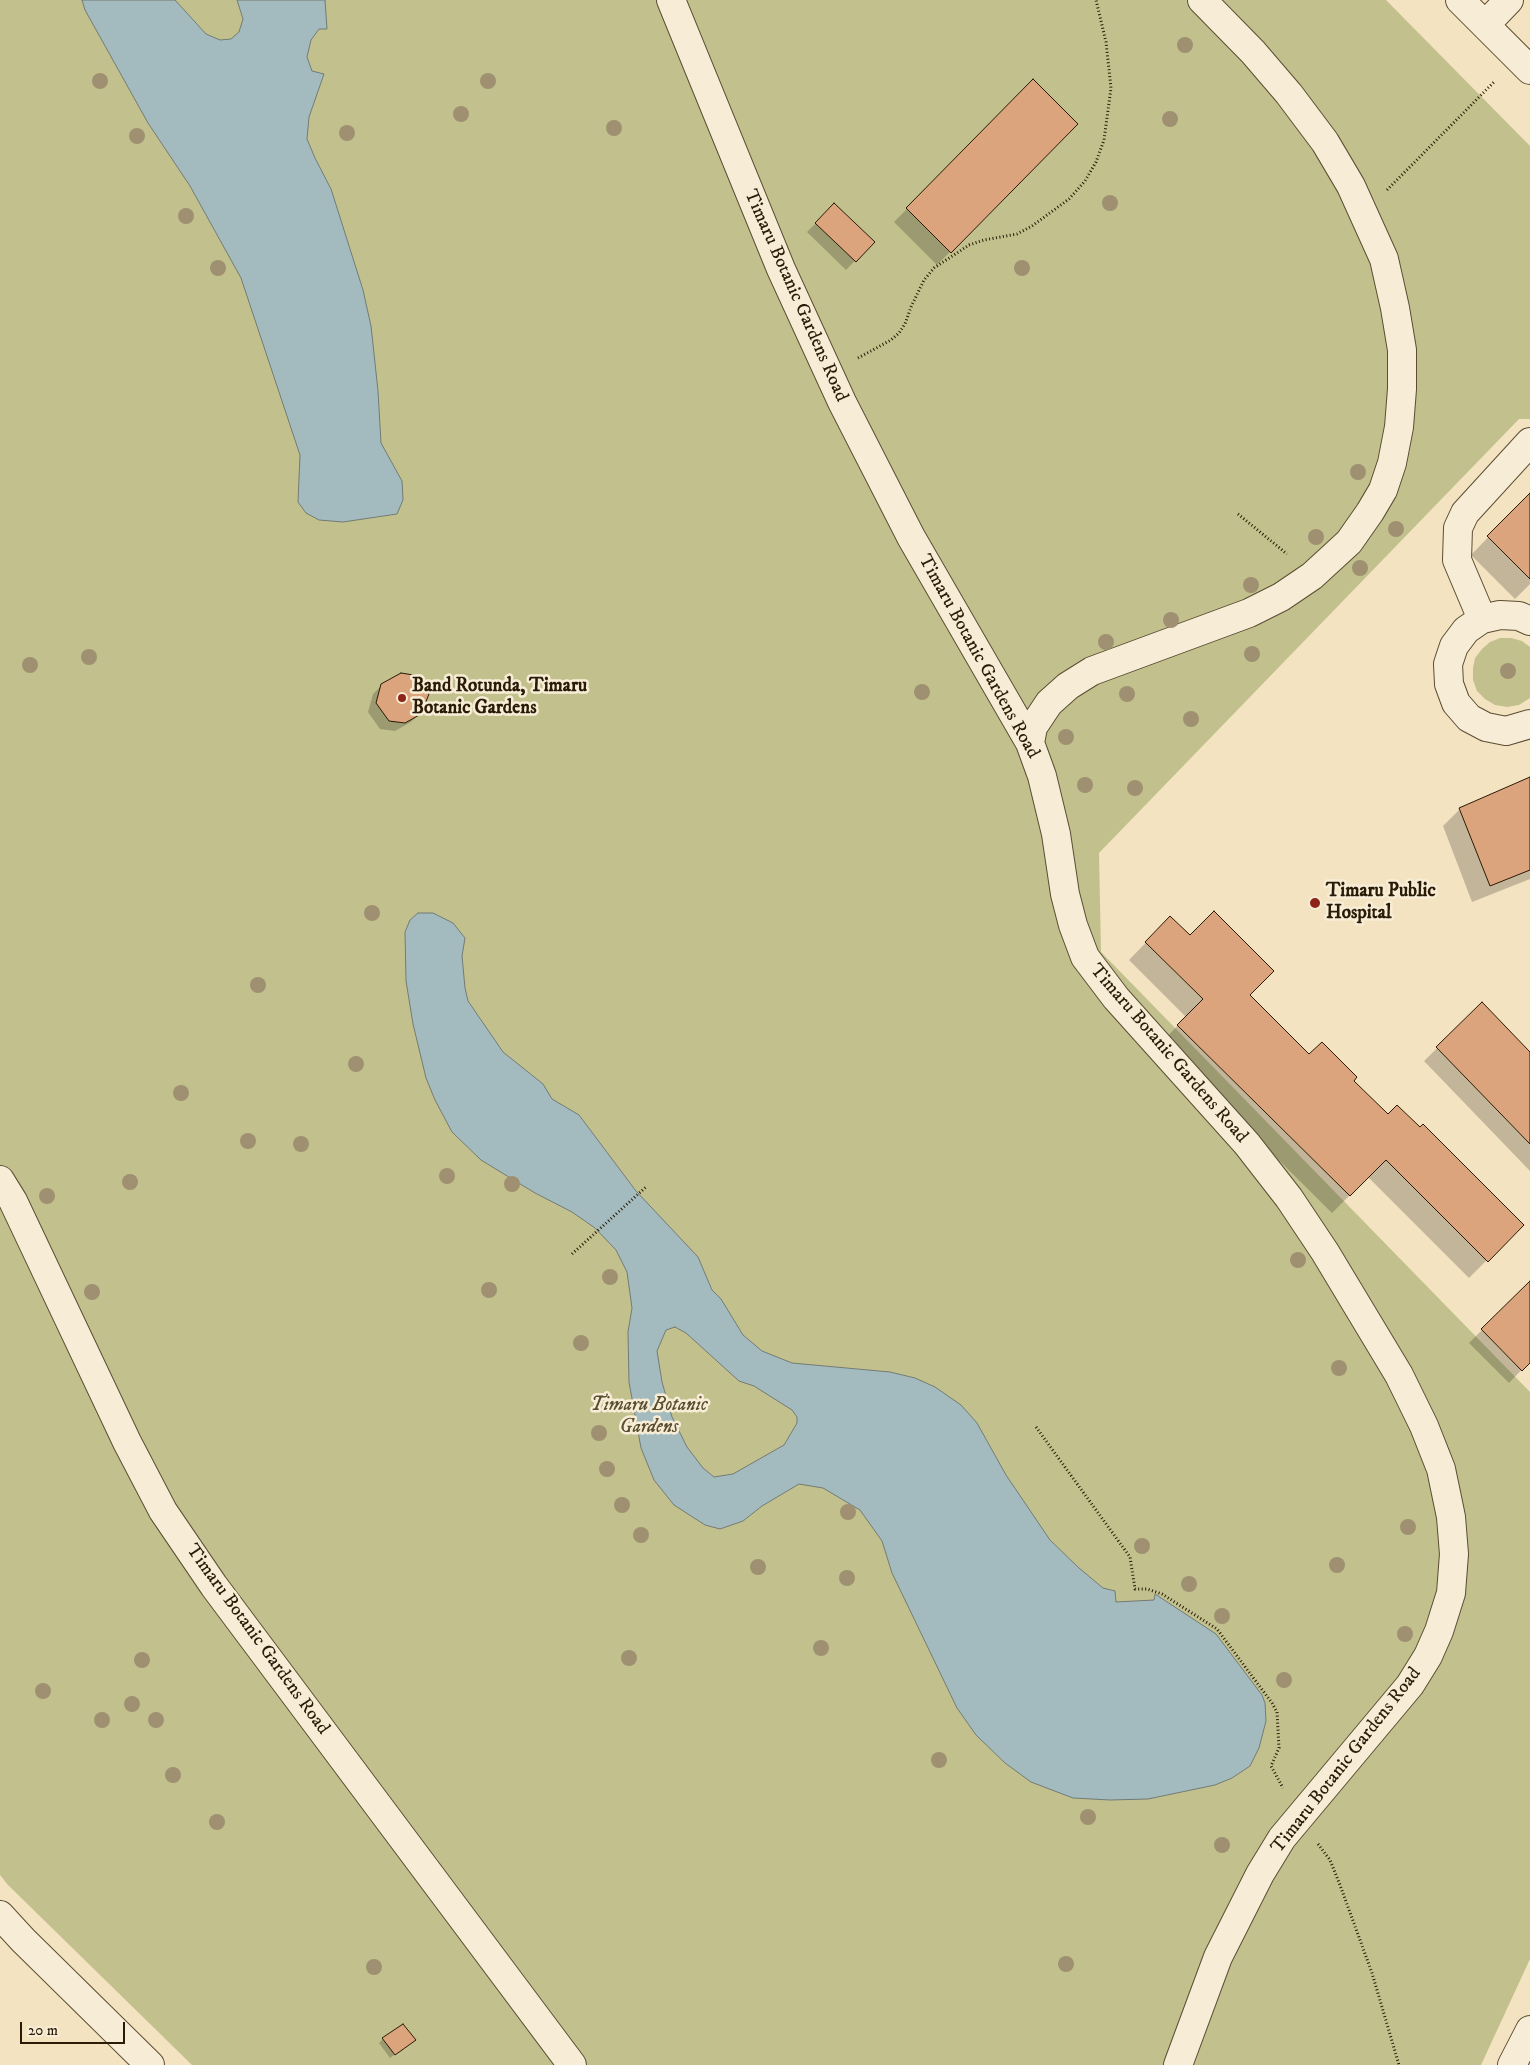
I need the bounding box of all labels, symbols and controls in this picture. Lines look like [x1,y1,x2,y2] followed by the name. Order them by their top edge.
[738,186,852,406] street label: Timaru Botanic Gardens Road
[912,551,1044,763] street label: Timaru Botanic Gardens Road
[412,676,587,720] place label: Band Rotunda, Timaru Botanic Gardens
[396,692,408,704] marker: Band Rotunda, Timaru Botanic Gardens
[1326,881,1436,925] place label: Timaru Public Hospital
[1308,896,1322,910] marker: Timaru Public Hospital
[1084,960,1252,1148] street label: Timaru Botanic Gardens Road
[591,1395,707,1439] park label: Timaru Botanic Gardens
[180,1540,334,1740] street label: Timaru Botanic Gardens Road
[1267,1663,1427,1859] street label: Timaru Botanic Gardens Road
[22,2012,128,2044] scale bar
[28,2021,58,2040] text: 20 m

